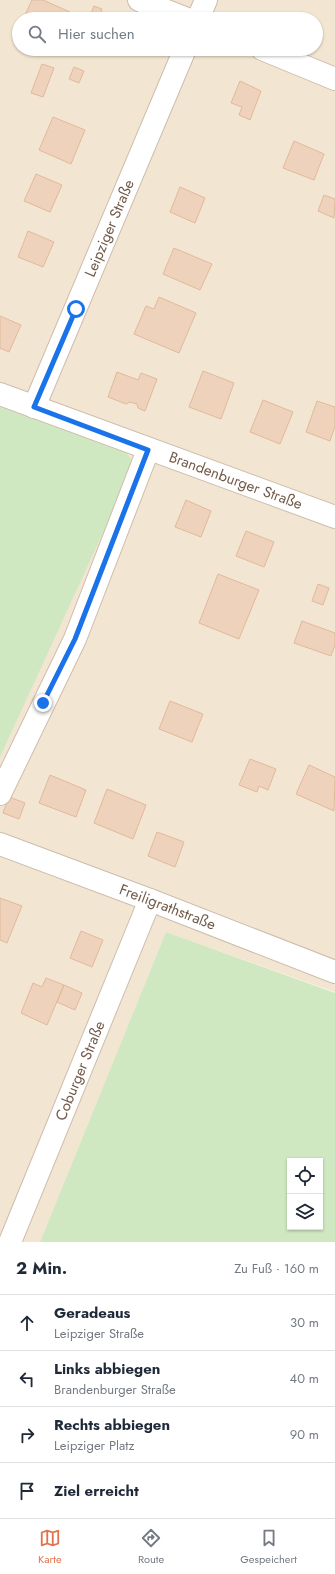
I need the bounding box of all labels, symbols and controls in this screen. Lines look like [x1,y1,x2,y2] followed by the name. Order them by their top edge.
[12,12,323,56] search box
[26,23,48,45] icon: search
[58,23,135,45] text: Hier suchen
[79,176,140,280] street label: Leipziger Straße
[67,300,85,318] route start
[166,446,306,515] street label: Brandenburger Straße
[34,694,52,712] route end
[116,878,219,936] street label: Freiligrathstraße
[50,1017,110,1124] street label: Coburger Straße
[287,1158,323,1230] map controls
[287,1158,323,1194] button: locate
[287,1194,323,1230] button: layers
[16,1256,67,1280] text: 2 Min.
[234,1259,319,1278] text: Zu Fuß · 160 m
[54,1302,130,1324] text: Geradeaus
[16,1312,38,1334] icon: ahead
[290,1313,319,1332] text: 30 m
[54,1324,144,1343] text: Leipziger Straße
[54,1358,160,1380] text: Links abbiegen
[16,1368,38,1390] icon: left
[290,1369,319,1388] text: 40 m
[54,1380,176,1399] text: Brandenburger Straße
[54,1414,170,1436] text: Rechts abbiegen
[16,1424,38,1446] icon: right
[290,1425,319,1444] text: 90 m
[54,1436,134,1455] text: Leipziger Platz
[16,1480,38,1502] icon: arrive
[54,1480,139,1502] text: Ziel erreicht
[38,1527,62,1567] tab: Karte
[138,1527,164,1567] tab: Route
[240,1527,297,1567] tab: Gespeichert

